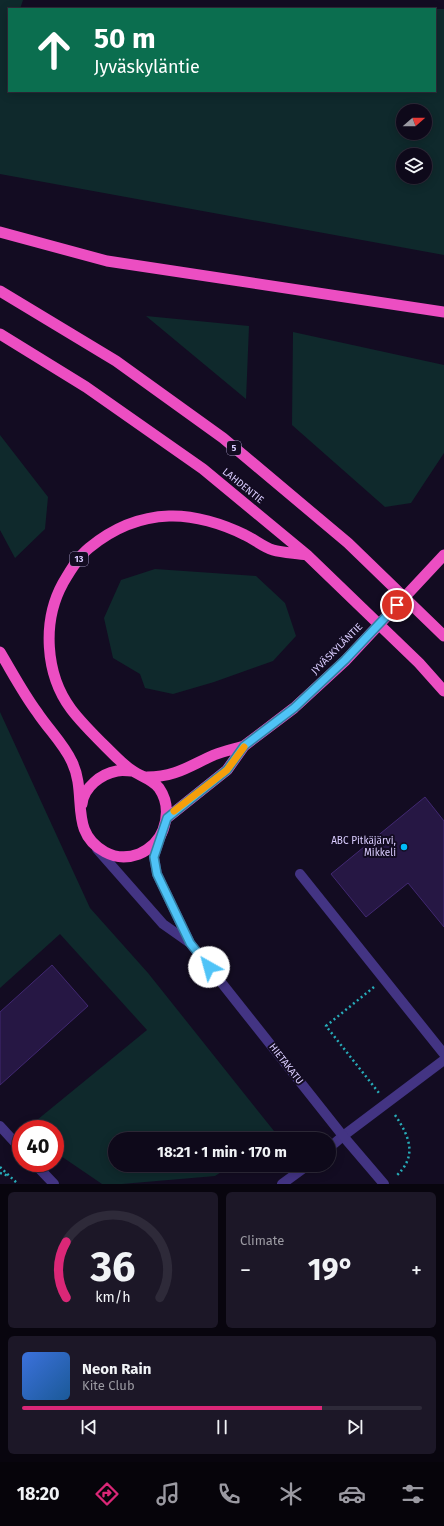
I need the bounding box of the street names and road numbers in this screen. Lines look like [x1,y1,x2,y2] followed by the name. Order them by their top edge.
[227,441,241,455] road number: 5
[220,466,266,506] street label: LAHDENTIE
[70,552,88,566] road number: 13
[307,619,365,677] street label: JYVÄSKYLÄNTIE
[266,1041,306,1087] street label: HIETAKATU

